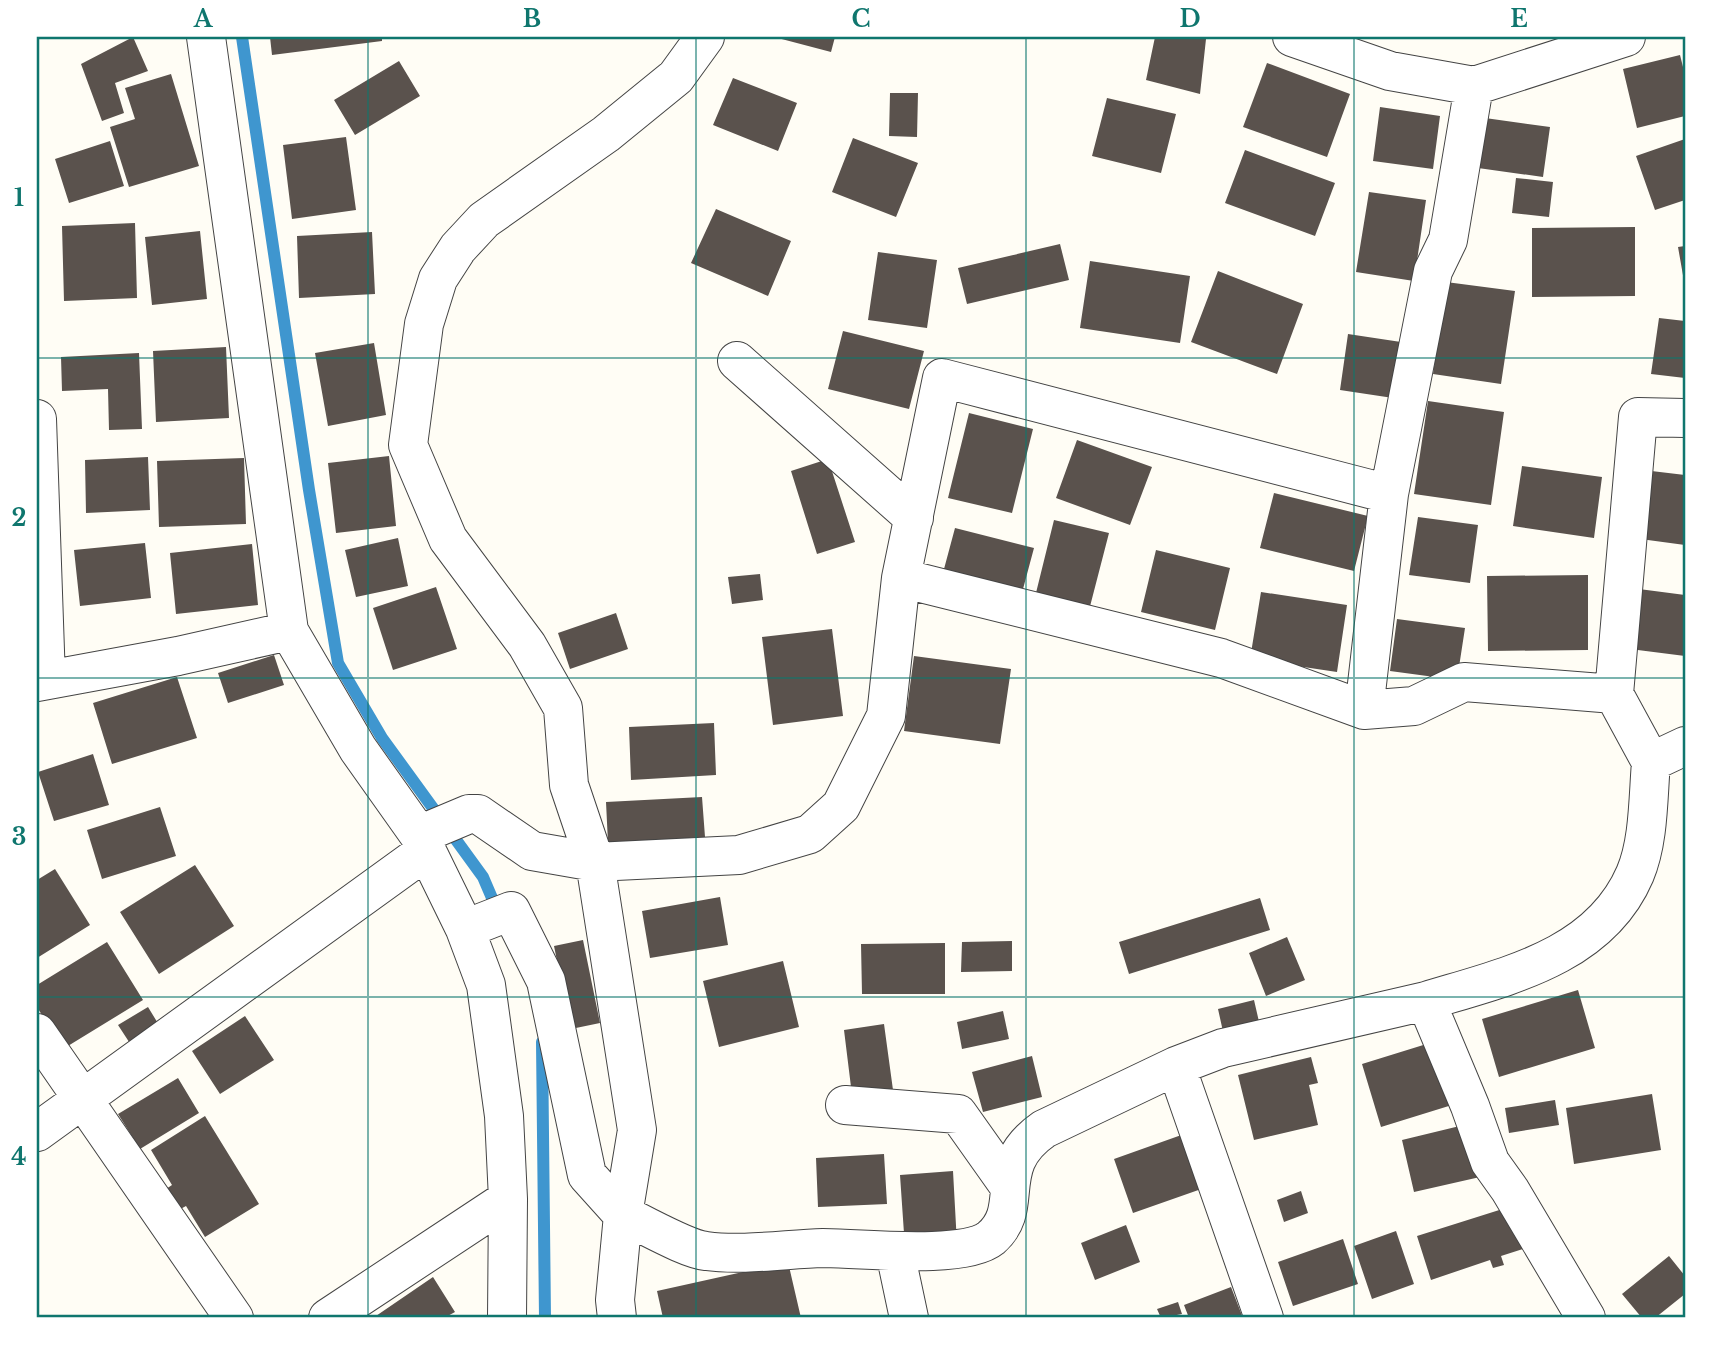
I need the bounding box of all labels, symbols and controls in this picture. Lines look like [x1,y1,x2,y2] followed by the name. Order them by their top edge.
[193,5,214,33] text: A
[523,5,541,33] text: B
[852,5,870,33] text: C
[1179,5,1201,33] text: D
[1510,5,1528,33] text: E
[14,184,24,212] text: 1
[12,504,26,532] text: 2
[12,823,26,851] text: 3
[11,1143,27,1171] text: 4

